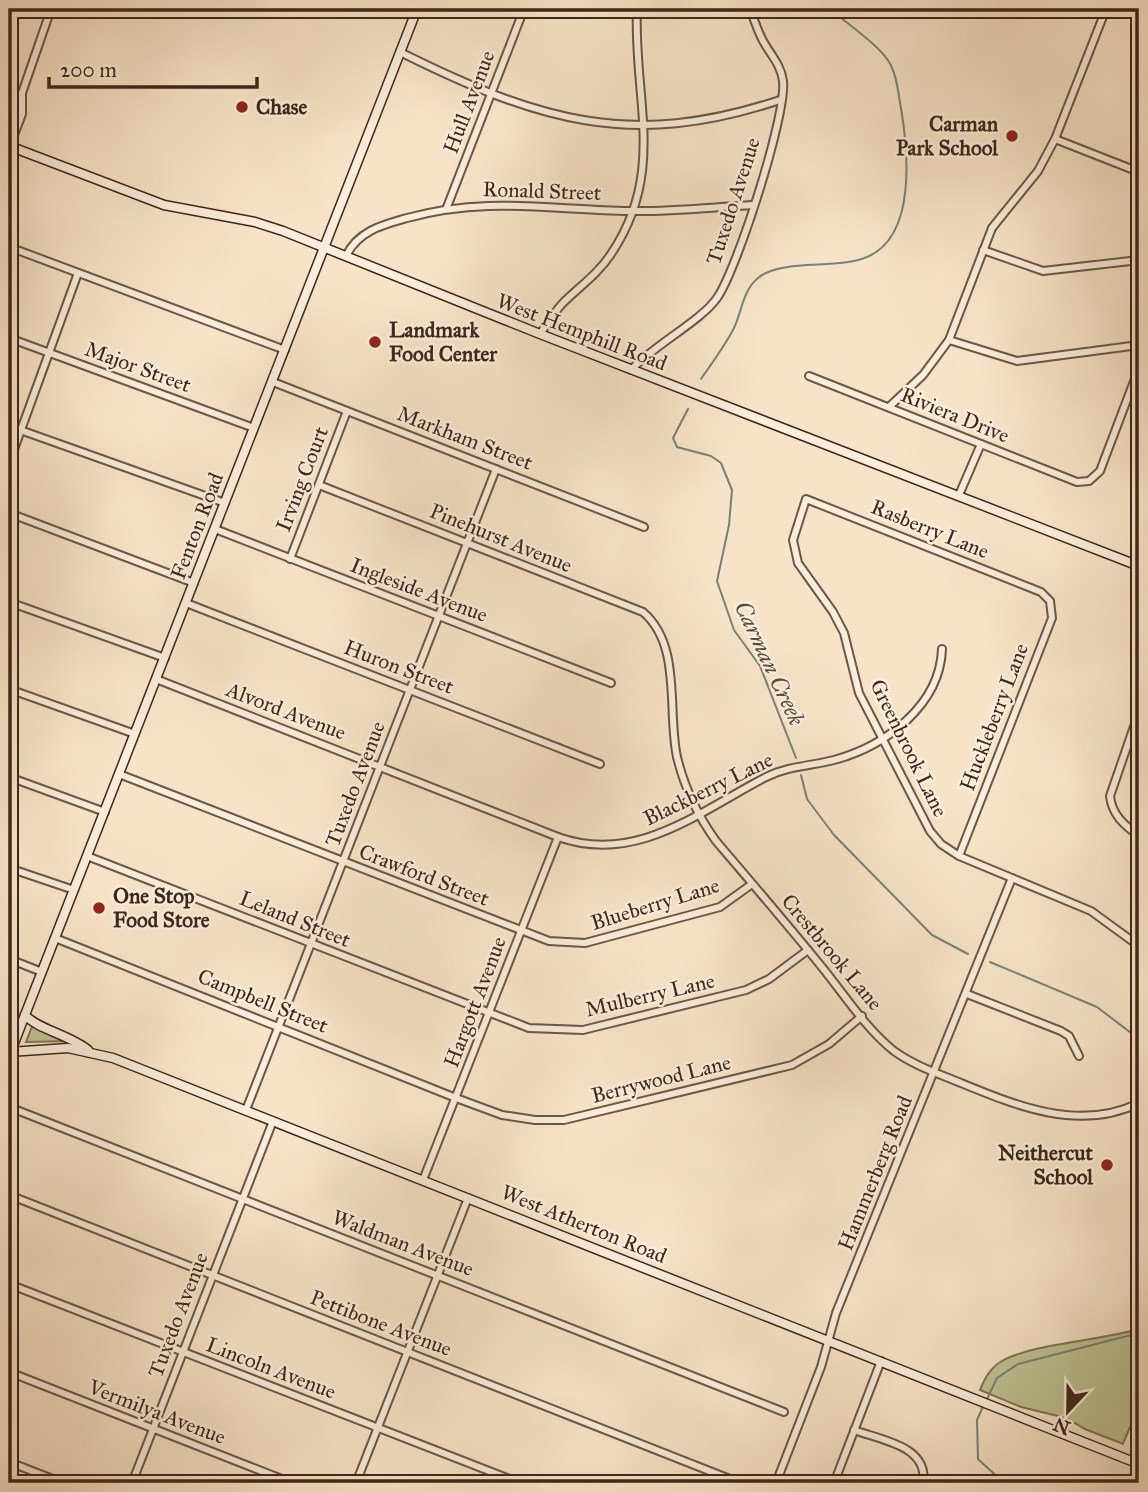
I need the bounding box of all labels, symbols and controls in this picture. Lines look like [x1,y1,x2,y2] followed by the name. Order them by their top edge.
[49,46,257,90] scale bar
[437,47,501,157] street label: Hull Avenue
[60,57,117,83] text: 200 m
[256,94,308,120] place label: Chase
[234,99,250,115] marker: Chase
[896,111,999,161] place label: Carman Park School
[1004,128,1020,144] marker: Carman Park School
[700,134,766,268] street label: Tuxedo Avenue
[482,176,602,206] street label: Ronald Street
[493,288,671,377] street label: West Hemphill Road
[389,317,498,367] place label: Landmark Food Center
[367,334,383,350] marker: Landmark Food Center
[81,336,195,398] street label: Major Street
[897,381,1013,449] street label: Riviera Drive
[394,400,537,476] street label: Markham Street
[270,422,334,535] street label: Irving Court
[165,469,229,583] street label: Fenton Road
[867,494,993,565] street label: Rasberry Lane
[426,498,576,578] street label: Pinehurst Avenue
[347,552,491,628] street label: Ingleside Avenue
[729,596,811,730] water label: Carman Creek
[340,634,458,700] street label: Huron Street
[954,639,1034,794] street label: Huckleberry Lane
[864,675,954,821] street label: Greenbrook Lane
[222,676,350,746] street label: Alvord Avenue
[319,718,391,850] street label: Tuxedo Avenue
[639,746,777,832] street label: Blackberry Lane
[355,838,493,912] street label: Crawford Street
[588,872,723,936] street label: Blueberry Lane
[113,883,210,933] place label: One Stop Food Store
[236,885,355,953] street label: Leland Street
[776,889,888,1016] street label: Crestbrook Lane
[91,900,107,916] marker: One Stop Food Store
[438,933,512,1071] street label: Hargott Avenue
[194,963,333,1039] street label: Campbell Street
[583,967,717,1022] street label: Mulberry Lane
[589,1049,734,1109] street label: Berrywood Lane
[832,1091,918,1254] street label: Hammerberg Road
[998,1140,1094,1190] place label: Neithercut School
[1099,1157,1115,1173] marker: Neithercut School
[498,1179,671,1269] street label: West Atherton Road
[329,1204,478,1282] street label: Waldman Avenue
[142,1249,214,1381] street label: Tuxedo Avenue
[307,1284,456,1362] street label: Pettibone Avenue
[202,1331,340,1405] street label: Lincoln Avenue
[84,1374,229,1450] street label: Vermilya Avenue
[1032,1376,1102,1446] north arrow
[1050,1413,1074,1440] text: N

